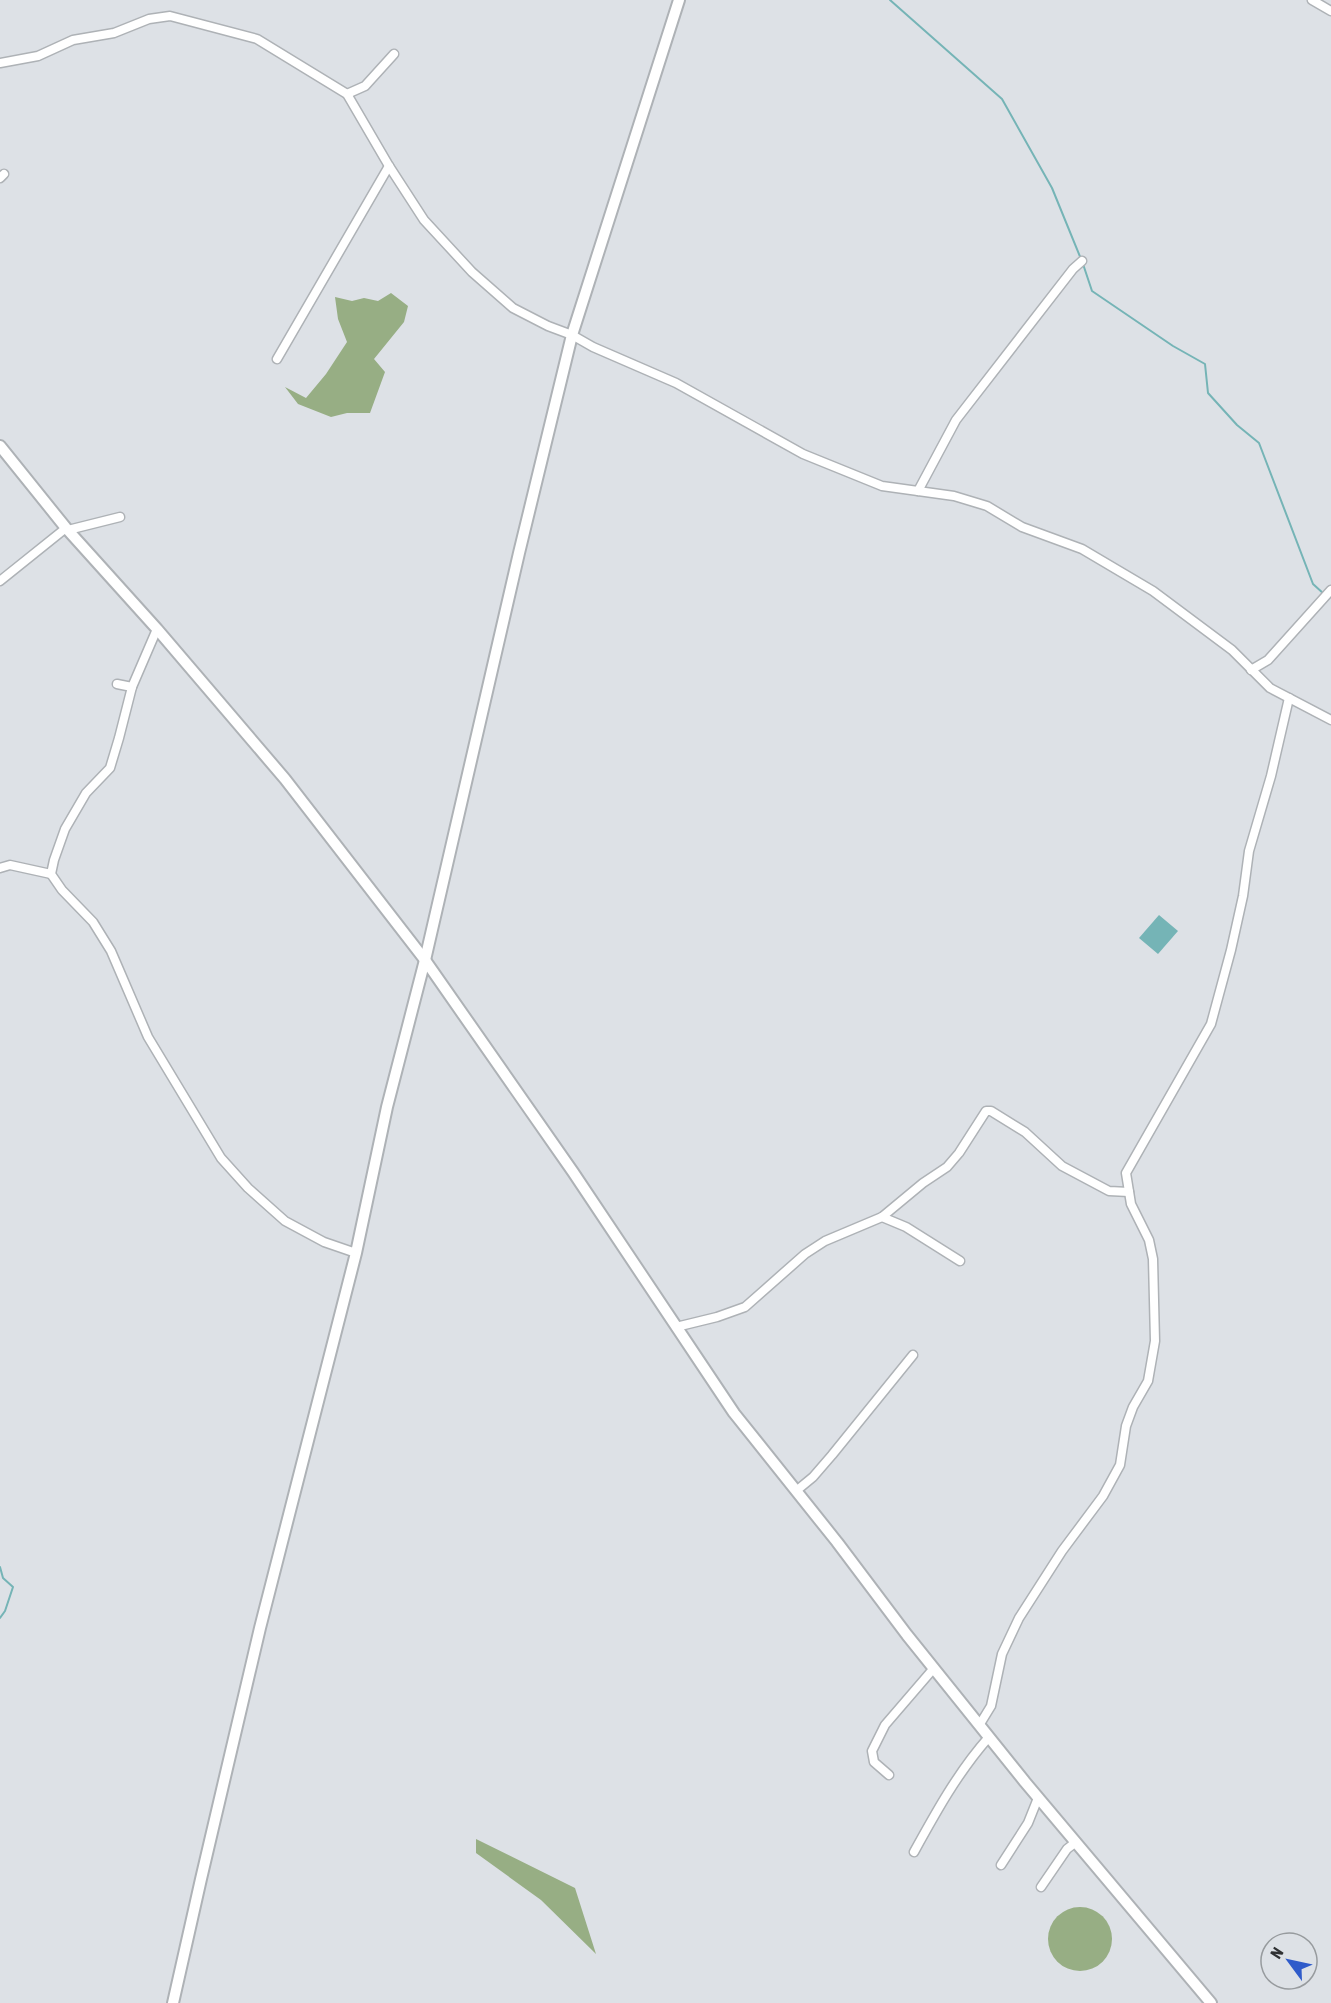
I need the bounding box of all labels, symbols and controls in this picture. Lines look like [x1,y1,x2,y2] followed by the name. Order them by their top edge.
[1259,1931,1319,1991] north arrow
[1266,1944,1287,1962] text: N

